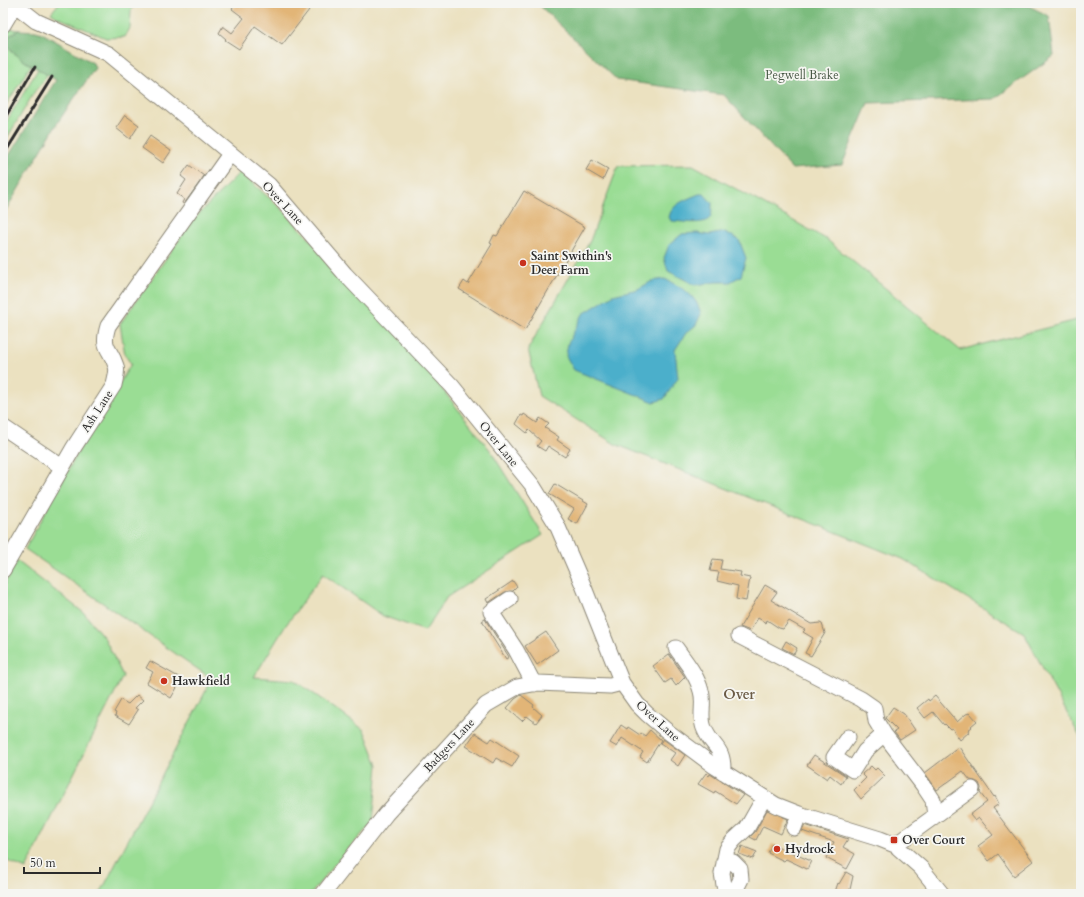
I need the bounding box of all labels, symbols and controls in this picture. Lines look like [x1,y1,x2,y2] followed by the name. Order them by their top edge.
[765,67,839,83] park label: Pegwell Brake
[259,178,307,228] street label: Over Lane
[531,248,612,278] place label: Saint Swithin's Deer Farm
[518,258,528,268] marker: Saint Swithin's Deer Farm
[77,387,117,435] street label: Ash Lane
[476,418,522,470] street label: Over Lane
[172,673,230,689] place label: Hawkfield
[159,676,169,686] marker: Hawkfield
[723,685,755,704] district label: Over
[633,697,683,745] street label: Over Lane
[420,715,478,775] street label: Badgers Lane
[902,832,965,848] place label: Over Court
[889,835,899,845] marker: Over Court
[785,841,835,857] place label: Hydrock
[772,844,782,854] marker: Hydrock
[24,849,100,875] scale bar
[30,855,57,871] text: 50 m

